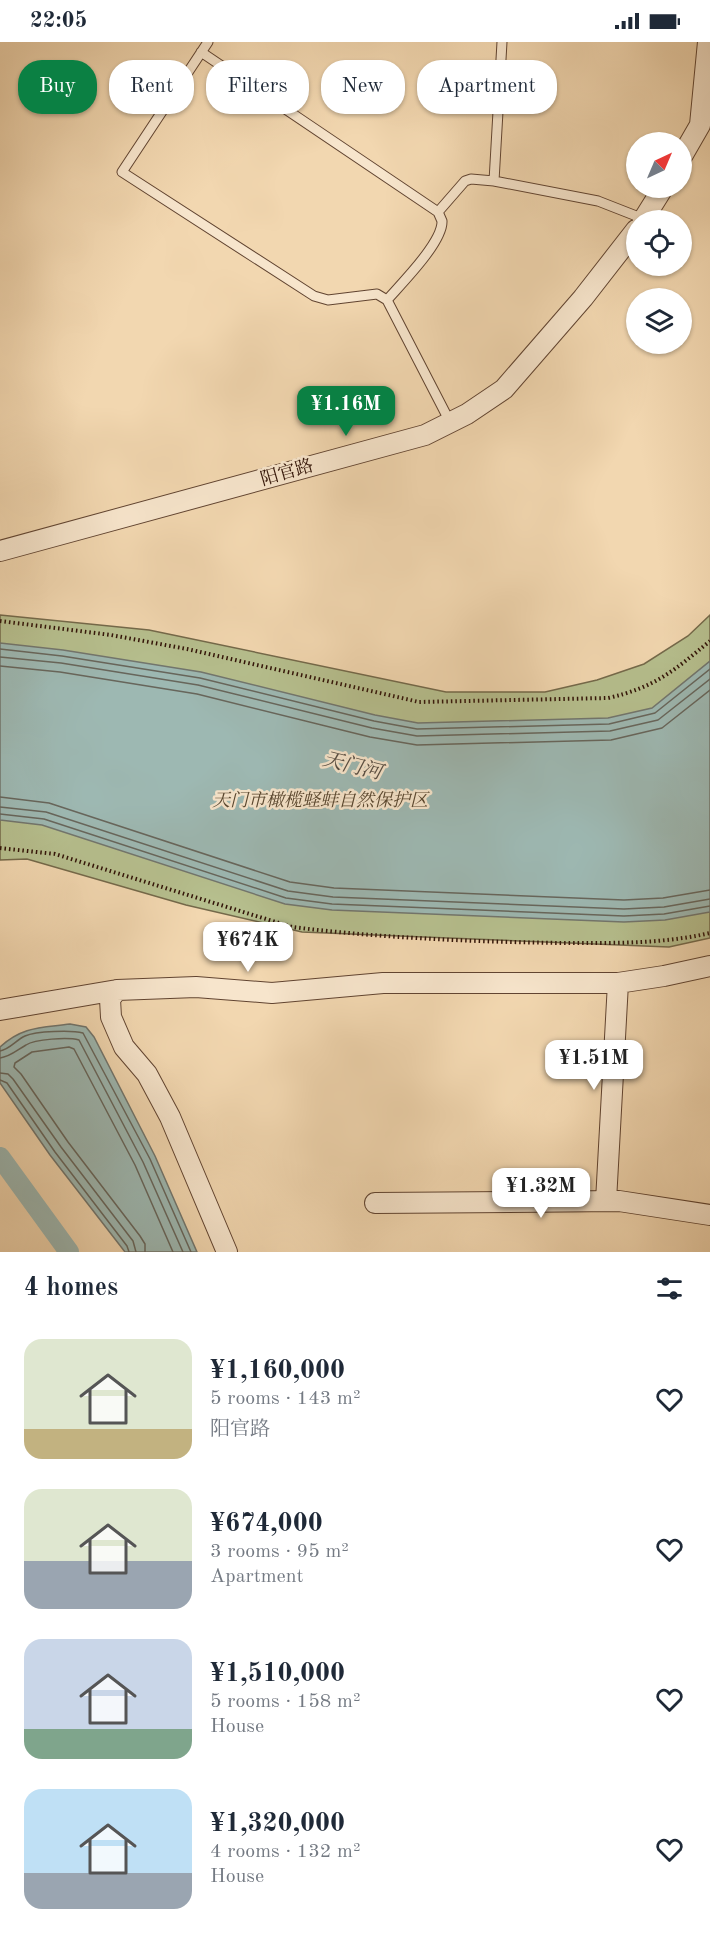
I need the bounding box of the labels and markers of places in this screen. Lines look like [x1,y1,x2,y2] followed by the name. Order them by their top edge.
[297,386,395,437] pin: ¥1.16M
[206,922,290,973] pin: ¥674K
[545,1040,643,1091] pin: ¥1.51M
[492,1168,590,1219] pin: ¥1.32M

